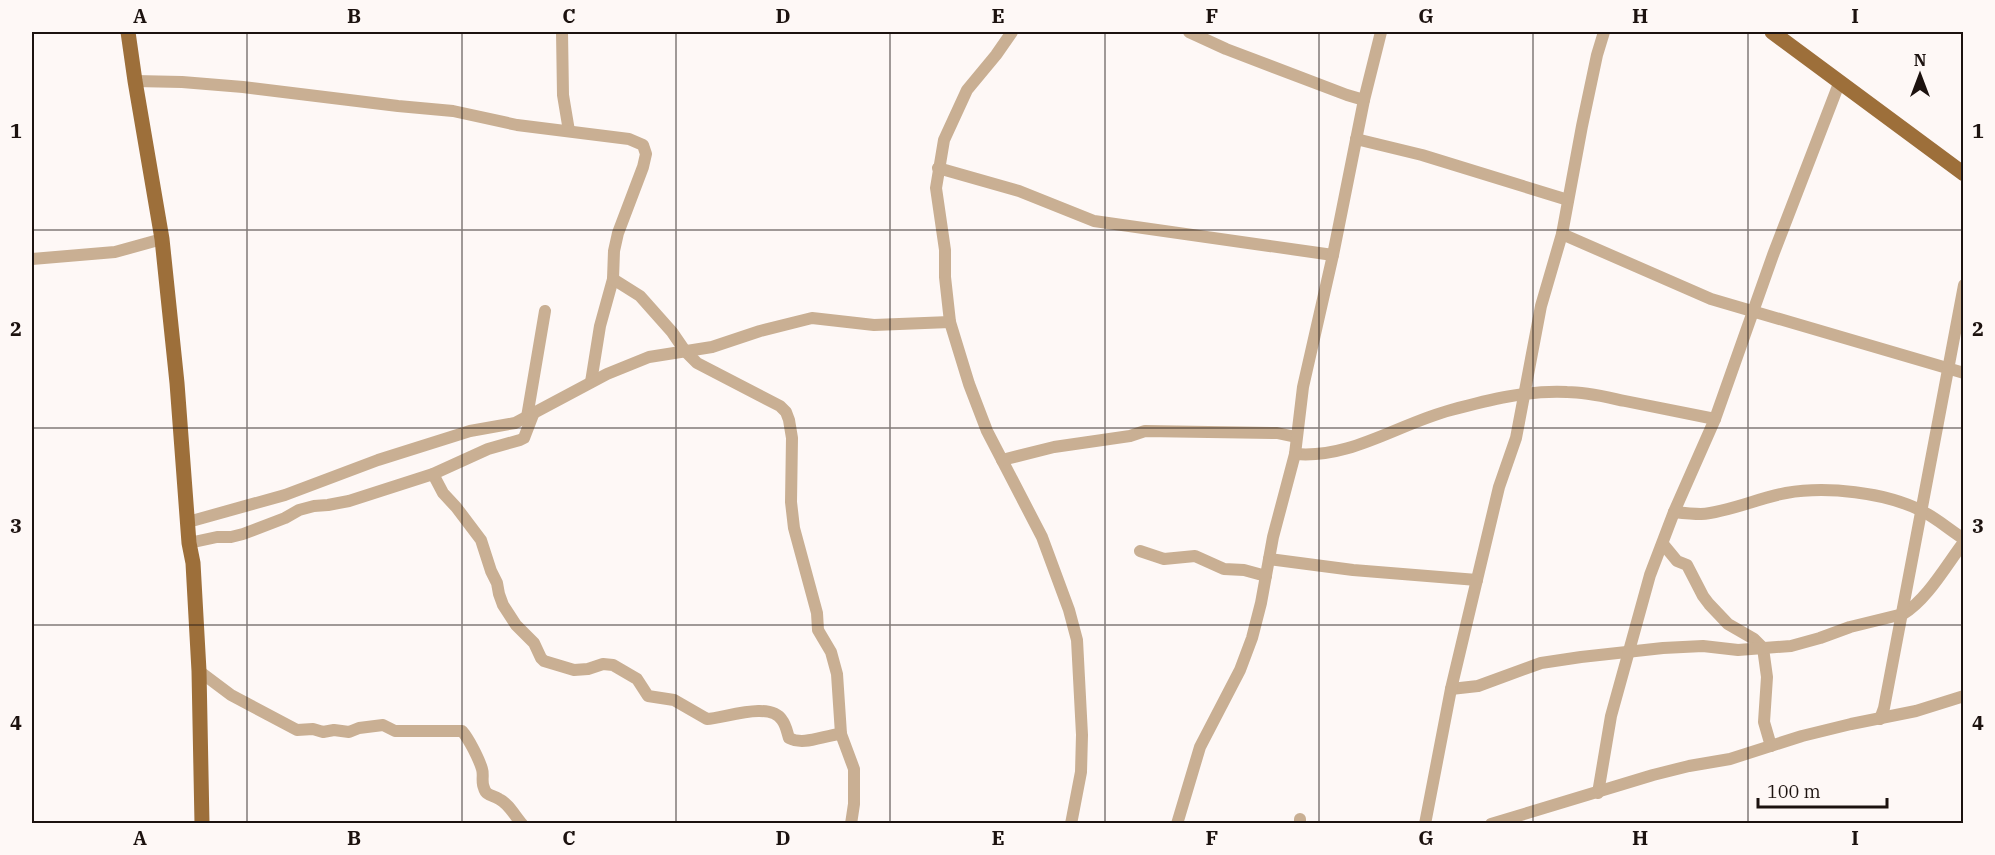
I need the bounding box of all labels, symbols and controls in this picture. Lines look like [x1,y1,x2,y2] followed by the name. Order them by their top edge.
[133,2,147,29] text: A
[347,2,361,29] text: B
[562,2,576,29] text: C
[775,2,791,29] text: D
[991,2,1005,29] text: E
[1206,2,1218,29] text: F
[1418,2,1434,29] text: G
[1632,2,1648,29] text: H
[1851,2,1859,29] text: I
[1890,45,1950,105] north arrow
[1914,50,1926,70] text: N
[10,117,22,144] text: 1
[1972,117,1984,144] text: 1
[10,315,22,342] text: 2
[1972,315,1984,342] text: 2
[10,512,22,539] text: 3
[1972,512,1984,539] text: 3
[10,709,22,736] text: 4
[1972,709,1984,736] text: 4
[1758,771,1887,809] scale bar
[1767,780,1821,803] text: 100 m
[133,824,147,851] text: A
[347,824,361,851] text: B
[562,824,576,851] text: C
[775,824,791,851] text: D
[991,824,1005,851] text: E
[1206,824,1218,851] text: F
[1418,824,1434,851] text: G
[1632,824,1648,851] text: H
[1851,824,1859,851] text: I

